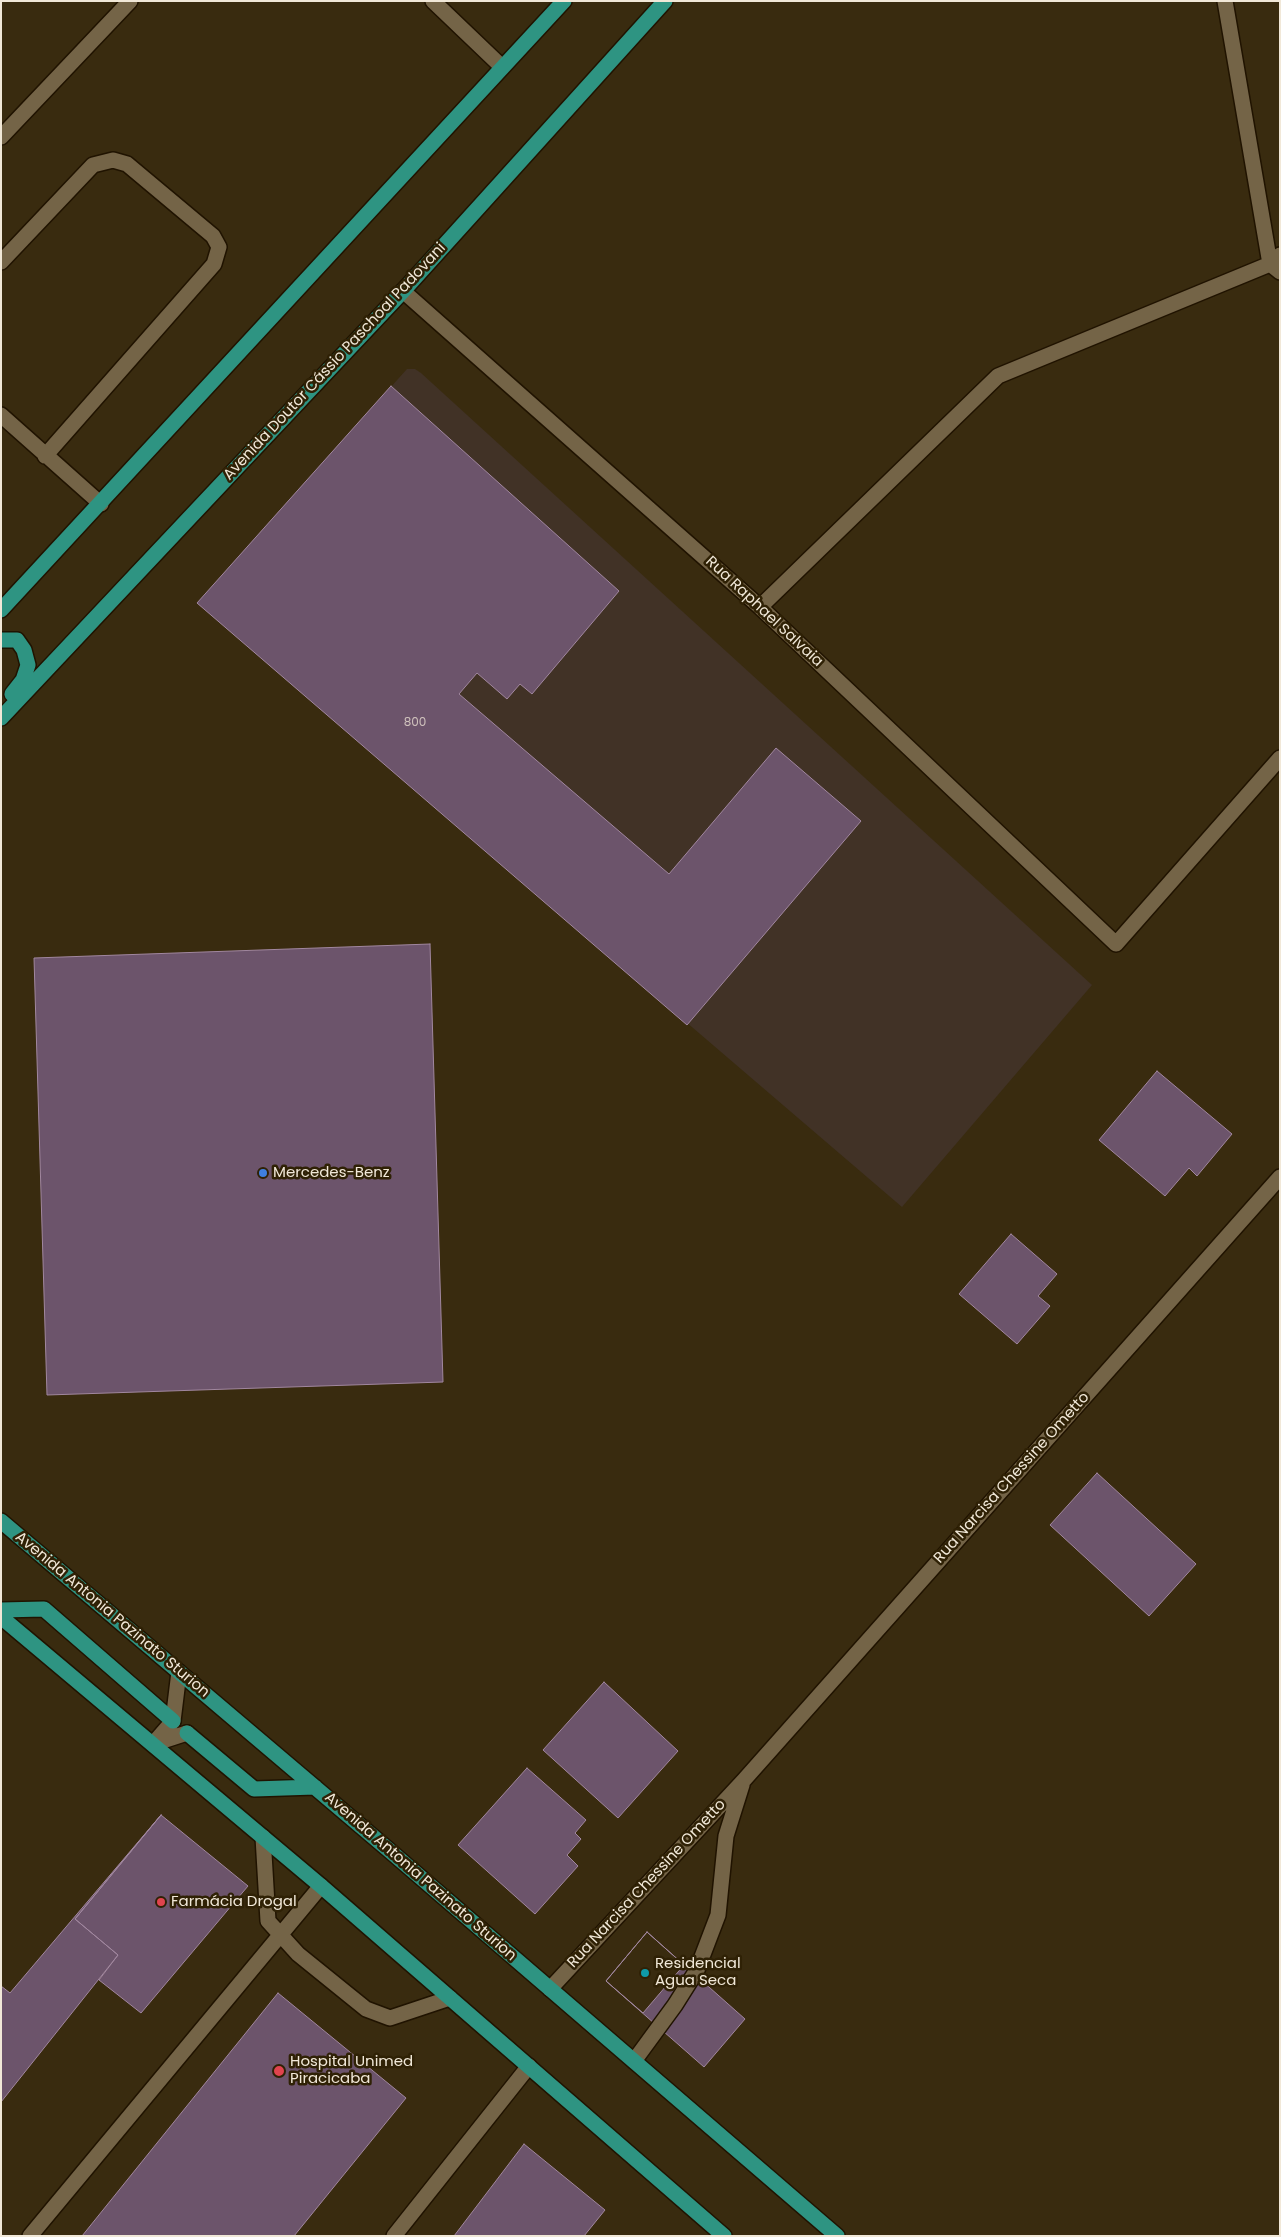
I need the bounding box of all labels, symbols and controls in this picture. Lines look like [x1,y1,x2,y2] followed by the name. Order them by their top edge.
[220,240,450,484] street label: Avenida Doutor Cássio Paschoal Padovani
[702,553,826,671] street label: Rua Raphael Salvaia
[404,716,426,730] house number: 800
[273,1164,390,1182] place label: Mercedes-Benz
[257,1167,269,1179] marker: Mercedes-Benz
[930,1389,1094,1567] street label: Rua Narcisa Chessine Ometto
[11,1528,213,1702] street label: Avenida Antonia Pazinato Sturion
[320,1789,520,1965] street label: Avenida Antonia Pazinato Sturion
[564,1796,730,1972] street label: Rua Narcisa Chessine Ometto
[171,1893,297,1911] place label: Farmácia Drogal
[155,1896,167,1908] marker: Farmácia Drogal
[655,1955,741,1990] place label: Residencial Agua Seca
[639,1967,651,1979] marker: Residencial Agua Seca
[290,2053,413,2088] place label: Hospital Unimed Piracicaba
[272,2064,286,2078] marker: Hospital Unimed Piracicaba

